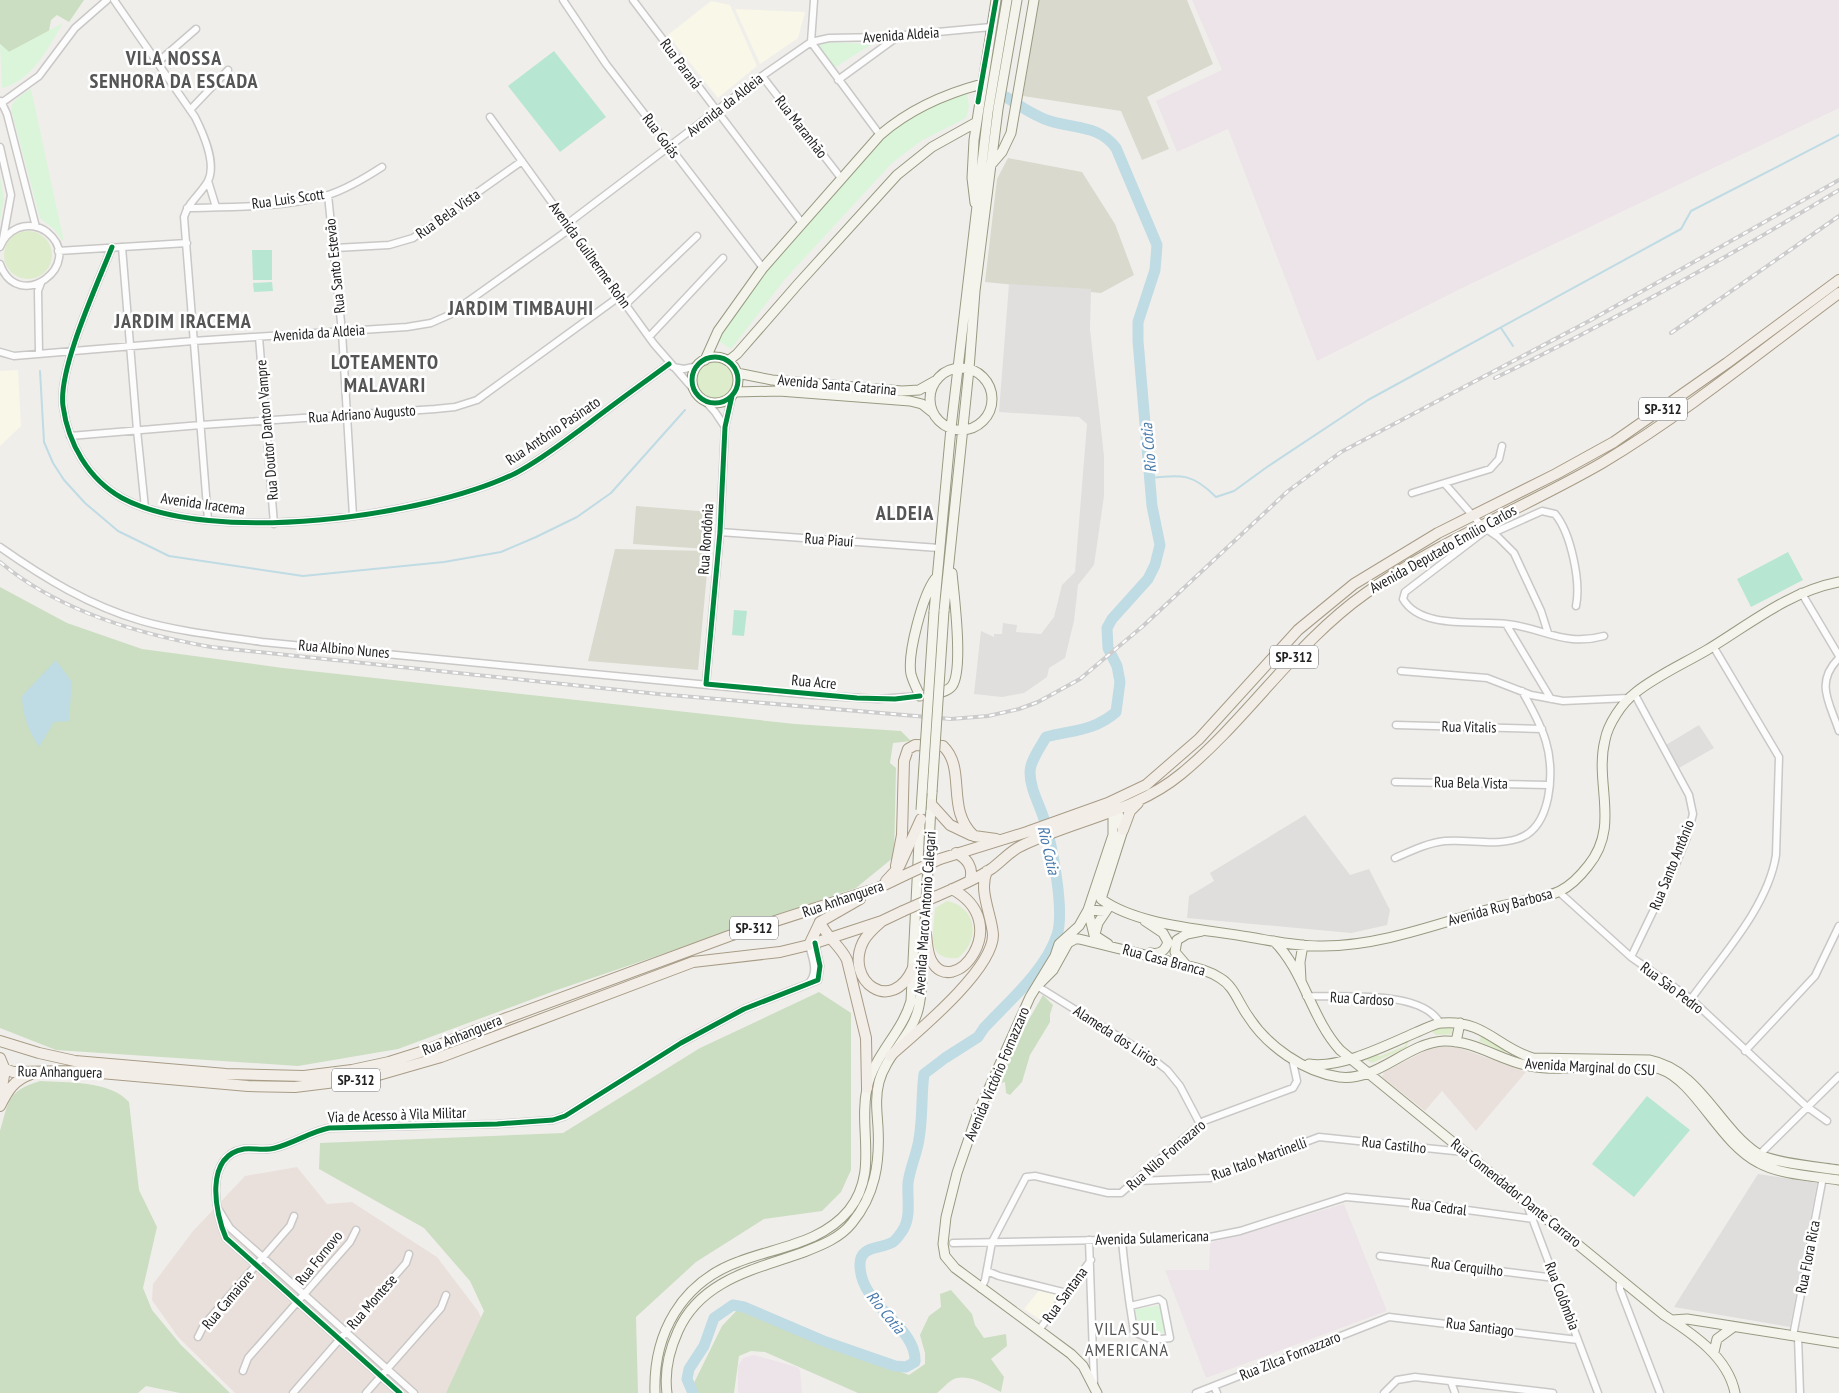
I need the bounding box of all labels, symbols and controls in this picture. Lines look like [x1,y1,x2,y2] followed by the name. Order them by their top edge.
[862,22,940,47] street label: Avenida Aldeia
[656,35,706,93] street label: Rua Paraná
[89,45,259,94] district label: VILA NOSSA SENHORA DA ESCADA
[683,69,767,140] street label: Avenida da Aldeia
[771,92,832,162] street label: Rua Maranhão
[638,110,684,162] street label: Rua Goiás
[250,184,325,213] street label: Rua Luis Scott
[412,185,483,243] street label: Rua Bela Vista
[545,198,635,312] street label: Avenida Guilherme Rohn
[320,218,349,314] street label: Rua Santo Estevão
[447,295,594,321] district label: JARDIM TIMBAUHI
[113,308,252,334] district label: JARDIM IRACEMA
[272,320,366,345] street label: Avenida da Aldeia
[331,349,439,398] district label: LOTEAMENTO MALAVARI
[251,359,282,501] street label: Rua Doutor Danton Vampre
[777,370,897,399] street label: Avenida Santa Catarina
[502,392,604,469] street label: Rua Antônio Pasinato
[1639,398,1687,420] road number: SP-312
[308,400,416,427] street label: Rua Adriano Augusto
[1136,421,1160,474] water label: Rio Cotia
[160,488,246,519] street label: Avenida Iracema
[875,500,934,526] district label: ALDEIA
[1366,500,1520,597] street label: Avenida Deputado Emílio Carlos
[694,503,717,575] street label: Rua Rondônia
[804,528,855,551] street label: Rua Piauí
[298,635,390,662] street label: Rua Albino Nunes
[1270,646,1318,669] road number: SP-312
[791,670,837,693] street label: Rua Acre
[1442,717,1497,736] street label: Rua Vitalis
[1434,772,1508,793] street label: Rua Bela Vista
[1645,817,1698,913] street label: Rua Santo Antônio
[1034,824,1065,878] water label: Rio Cotia
[909,831,940,995] street label: Avenida Marco Antonio Calegari
[800,876,886,921] street label: Rua Anhanguera
[1445,883,1554,930] street label: Avenida Ruy Barbosa
[730,916,778,940] road number: SP-312
[1121,939,1208,980] street label: Rua Casa Branca
[1637,958,1708,1018] street label: Rua São Pedro
[1329,987,1395,1010] street label: Rua Cardoso
[1070,1001,1162,1070] street label: Alameda dos Lirios
[960,1004,1033,1144] street label: Avenida Victório Fornazzaro
[419,1010,505,1059] street label: Rua Anhanguera
[1525,1054,1655,1079] street label: Avenida Marginal do CSU
[18,1061,102,1082] street label: Rua Anhanguera
[332,1068,380,1092] road number: SP-312
[327,1103,467,1126] street label: Via de Acesso à Vila Militar
[1122,1115,1209,1194] street label: Rua Nilo Fornazaro
[1209,1132,1309,1185] street label: Rua Italo Martinelli
[1361,1132,1427,1157] street label: Rua Castilho
[1447,1134,1585,1251] street label: Rua Comendador Dante Carraro
[1410,1194,1468,1219] street label: Rua Cedral
[1791,1219,1824,1295] street label: Rua Flora Rica
[291,1226,346,1289] street label: Rua Fornovo
[1095,1226,1209,1249] street label: Avenida Sulamericana
[1430,1253,1504,1280] street label: Rua Cerquilho
[1541,1259,1584,1333] street label: Rua Colômbia
[1038,1263,1091,1326] street label: Rua Santana
[197,1266,258,1333] street label: Rua Camaiore
[342,1270,401,1333] street label: Rua Montese
[863,1286,910,1339] water label: Rio Cotia
[1445,1313,1515,1340] street label: Rua Santiago
[1085,1317,1169,1361] district label: VILA SUL AMERICANA
[1237,1327,1343,1384] street label: Rua Zilca Fornazzaro

